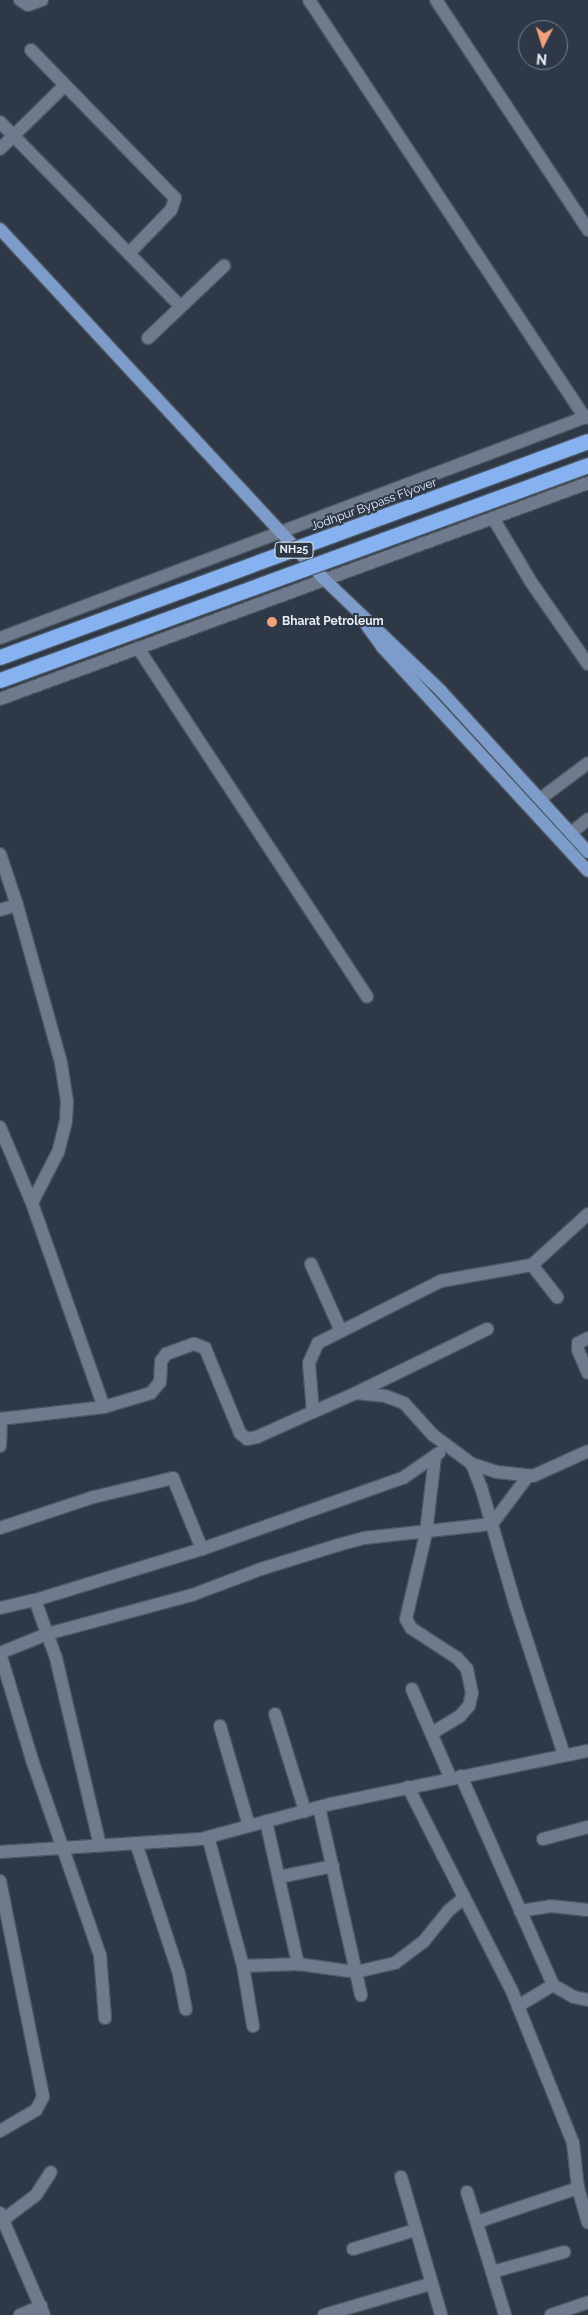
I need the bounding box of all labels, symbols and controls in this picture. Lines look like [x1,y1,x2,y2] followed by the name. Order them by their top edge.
[518,20,568,70] north arrow
[536,51,548,67] text: N
[309,476,439,534] street label: Jodhpur Bypass Flyover
[274,542,314,558] road number: NH25
[282,615,384,629] place label: Bharat Petroleum
[266,616,278,628] marker: Bharat Petroleum

